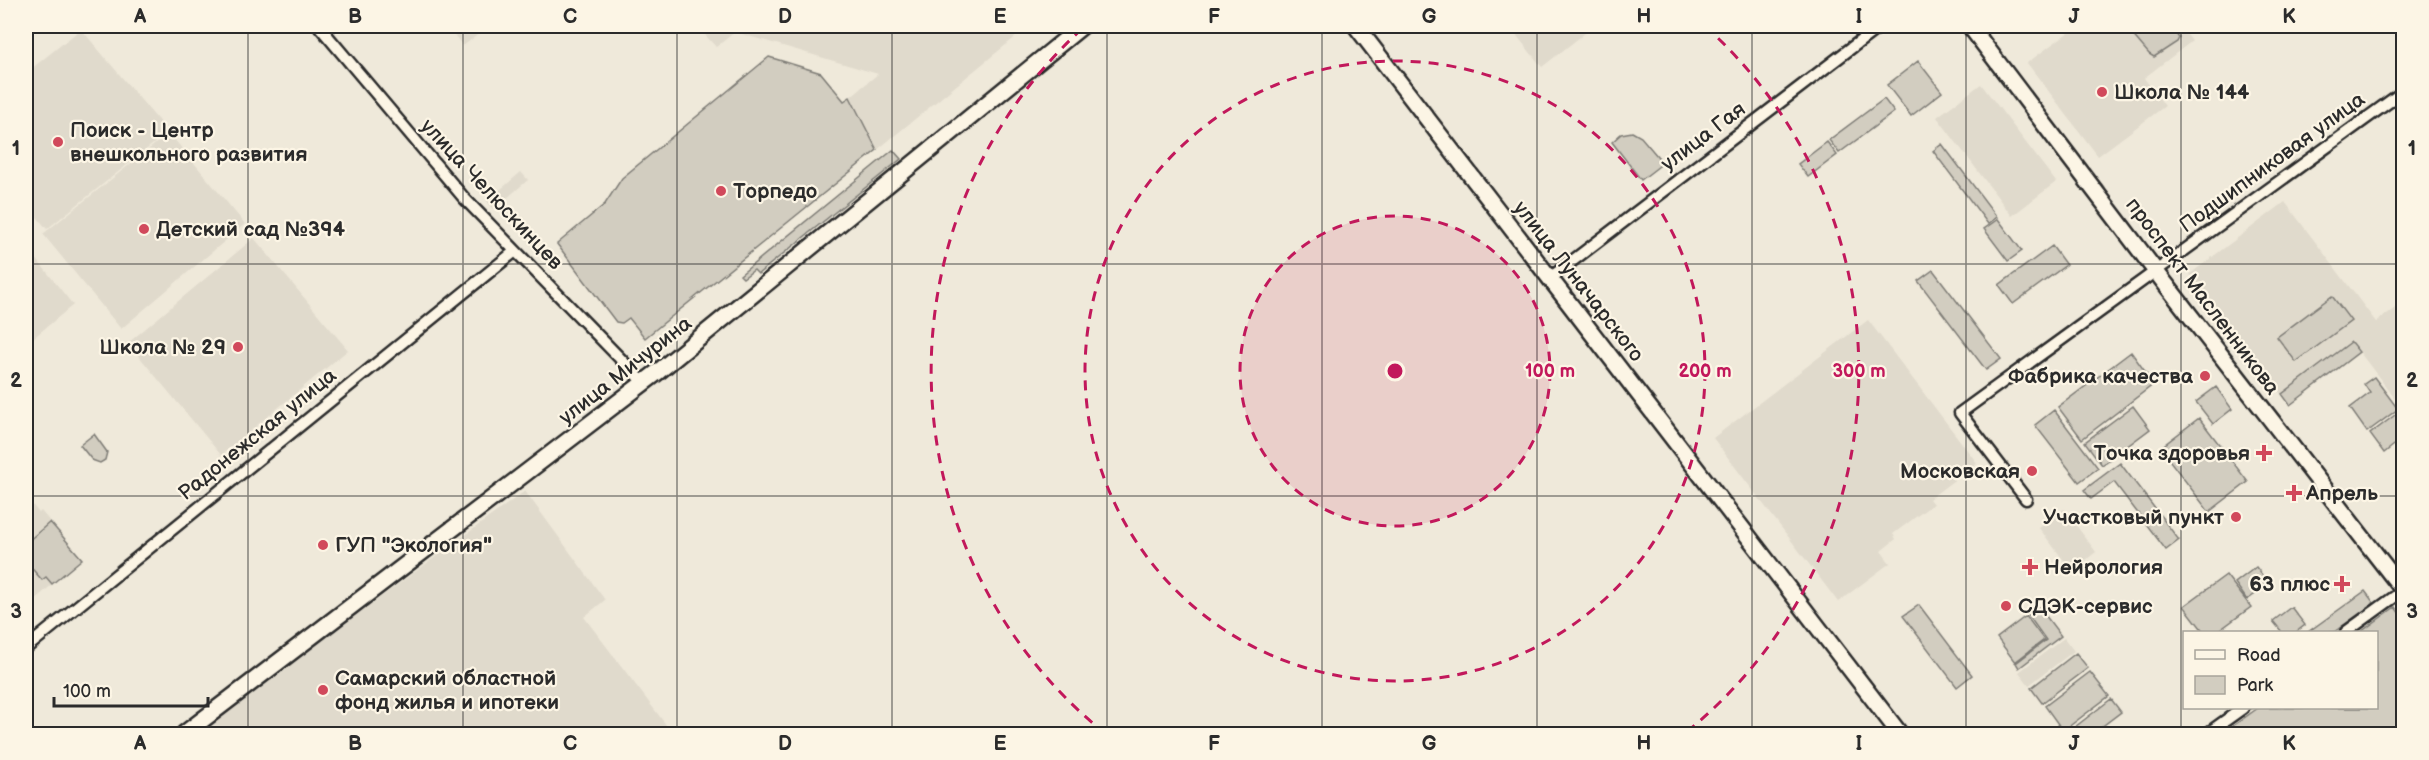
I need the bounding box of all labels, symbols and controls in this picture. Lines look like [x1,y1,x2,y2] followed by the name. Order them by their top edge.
[133,5,147,29] text: A
[348,5,362,29] text: B
[563,5,577,29] text: C
[778,5,792,29] text: D
[994,5,1007,29] text: E
[1208,5,1220,29] text: F
[1422,5,1437,29] text: G
[1637,5,1651,29] text: H
[1856,5,1862,29] text: I
[2069,5,2081,29] text: J
[2282,5,2296,29] text: K
[2114,80,2250,105] place label: Школа № 144
[2095,85,2109,99] marker: Школа № 144
[2175,86,2370,238] street label: Подшипниковая улица
[1656,96,1751,176] street label: улица Гая
[415,114,568,275] street label: улица Челюскинцев
[70,118,308,167] place label: Поиск - Центр внешкольного развития
[51,135,65,149] marker: Поиск - Центр внешкольного развития
[12,137,20,161] text: 1
[2408,137,2416,161] text: 1
[733,179,817,204] place label: Торпедо
[714,184,728,198] marker: Торпедо
[2120,193,2285,400] street label: проспект Масленникова
[1508,196,1649,367] street label: улица Луначарского
[156,217,346,242] place label: Детский сад №394
[137,222,151,236] marker: Детский сад №394
[554,310,697,430] street label: улица Мичурина
[99,335,226,360] place label: Школа № 29
[231,340,245,354] marker: Школа № 29
[1385,361,1405,381] centre of rings
[1525,361,1575,382] text: 100 m
[1678,361,1732,382] text: 200 m
[1832,361,1886,382] text: 300 m
[173,363,342,506] street label: Радонежская улица
[2008,364,2194,389] place label: Фабрика качества
[10,369,22,393] text: 2
[2198,369,2212,383] marker: Фабрика качества
[2406,369,2418,393] text: 2
[2094,441,2250,466] place label: Точка здоровья
[2255,444,2273,462] marker: Точка здоровья
[1900,459,2020,484] place label: Московская
[2025,464,2039,478] marker: Московская
[2305,481,2378,506] place label: Апрель
[2287,486,2301,500] marker: Апрель
[2043,505,2224,530] place label: Участковый пункт
[2229,510,2243,524] marker: Участковый пункт
[335,533,492,558] place label: ГУП "Экология"
[316,538,330,552] marker: ГУП "Экология"
[2044,555,2163,580] place label: Нейрология
[2021,558,2039,576] marker: Нейрология
[2249,572,2330,597] place label: 63 плюс
[2335,577,2349,591] marker: 63 плюс
[2018,594,2153,619] place label: СДЭК-сервис
[1999,599,2013,613] marker: СДЭК-сервис
[10,600,22,624] text: 3
[2406,600,2418,624] text: 3
[2183,631,2378,709] legend
[2237,645,2281,666] text: Road
[335,666,559,715] place label: Самарский областной фонд жилья и ипотеки
[54,670,208,708] scale bar
[2237,675,2273,696] text: Park
[63,681,111,702] text: 100 m
[316,683,330,697] marker: Самарский областной фонд жилья и ипотеки
[133,732,147,756] text: A
[348,732,362,756] text: B
[563,732,577,756] text: C
[778,732,792,756] text: D
[994,732,1007,756] text: E
[1208,732,1220,756] text: F
[1422,732,1437,756] text: G
[1637,732,1651,756] text: H
[1856,732,1862,756] text: I
[2069,732,2081,756] text: J
[2282,732,2296,756] text: K

